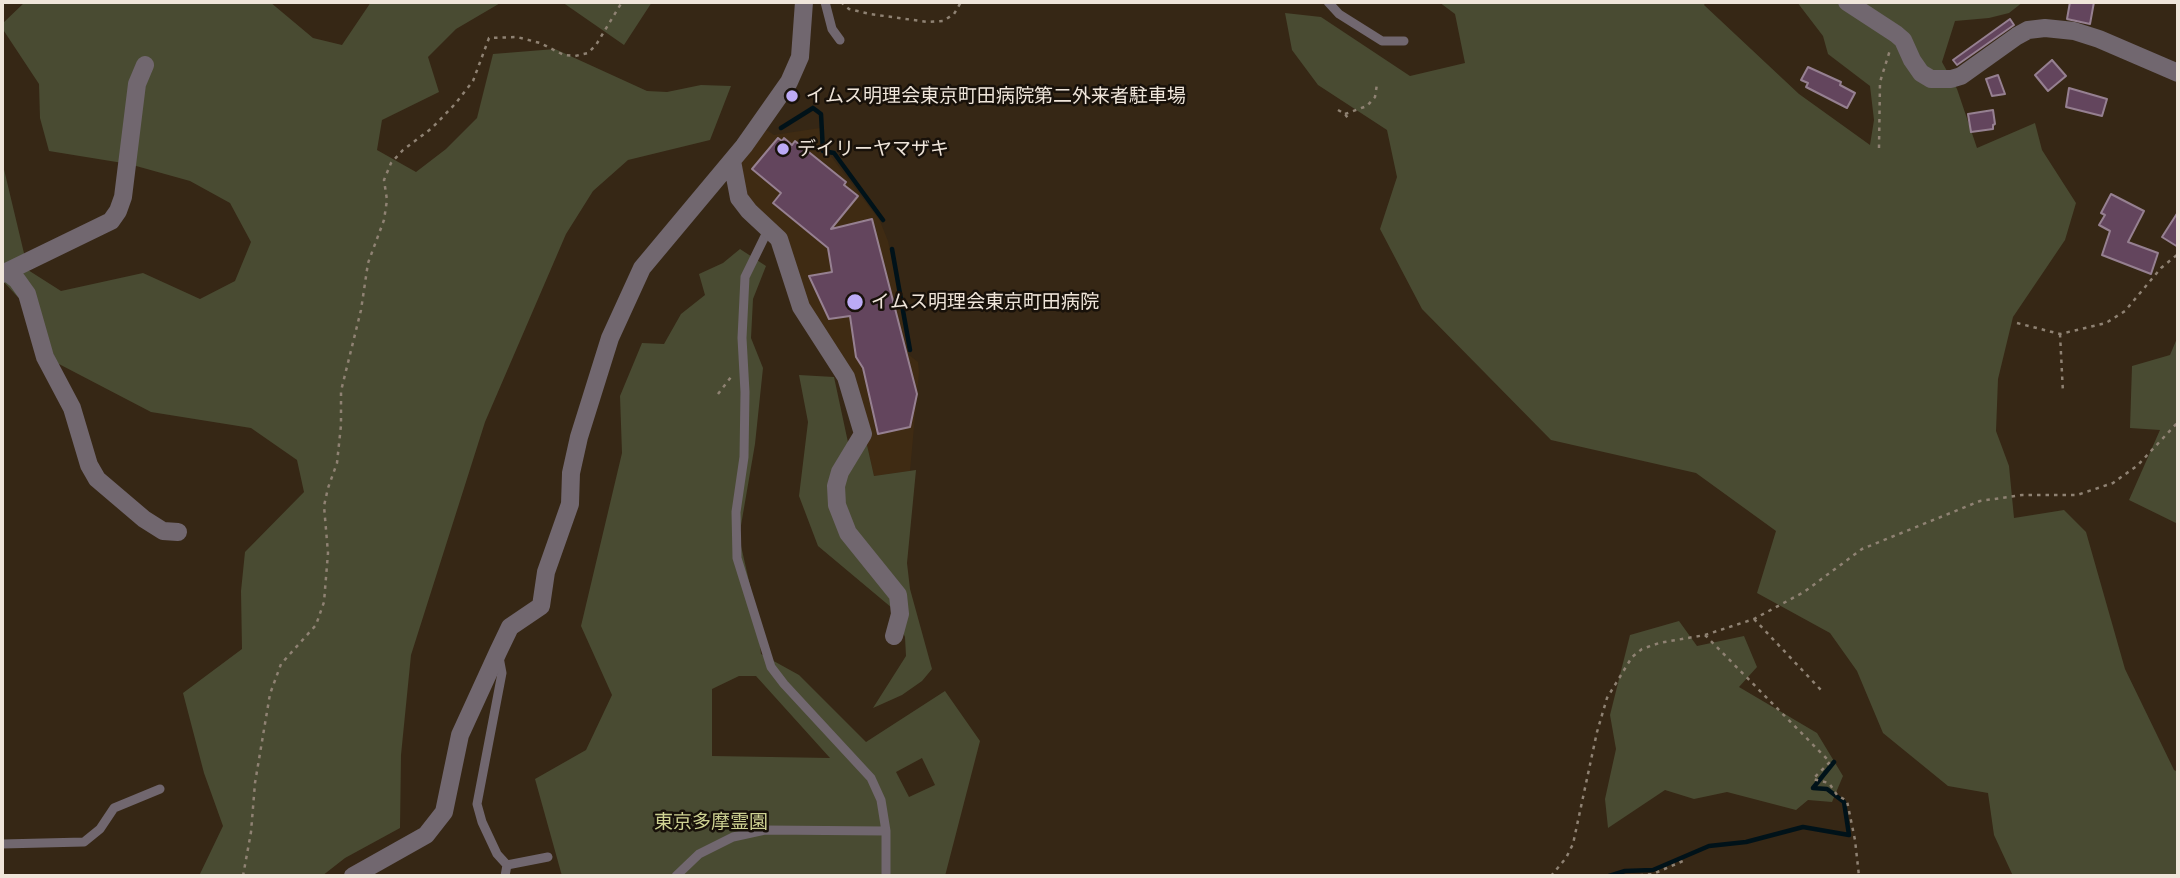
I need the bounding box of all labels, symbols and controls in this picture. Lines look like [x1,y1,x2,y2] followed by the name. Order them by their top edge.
[806,85,1186,107] place label: イムス明理会東京町田病院第二外来者駐車場
[784,88,800,104] marker: イムス明理会東京町田病院第二外来者駐車場
[797,138,949,160] place label: デイリーヤマザキ
[775,141,791,157] marker: デイリーヤマザキ
[871,291,1099,313] place label: イムス明理会東京町田病院
[845,292,865,312] marker: イムス明理会東京町田病院
[654,811,768,833] park label: 東京多摩霊園

